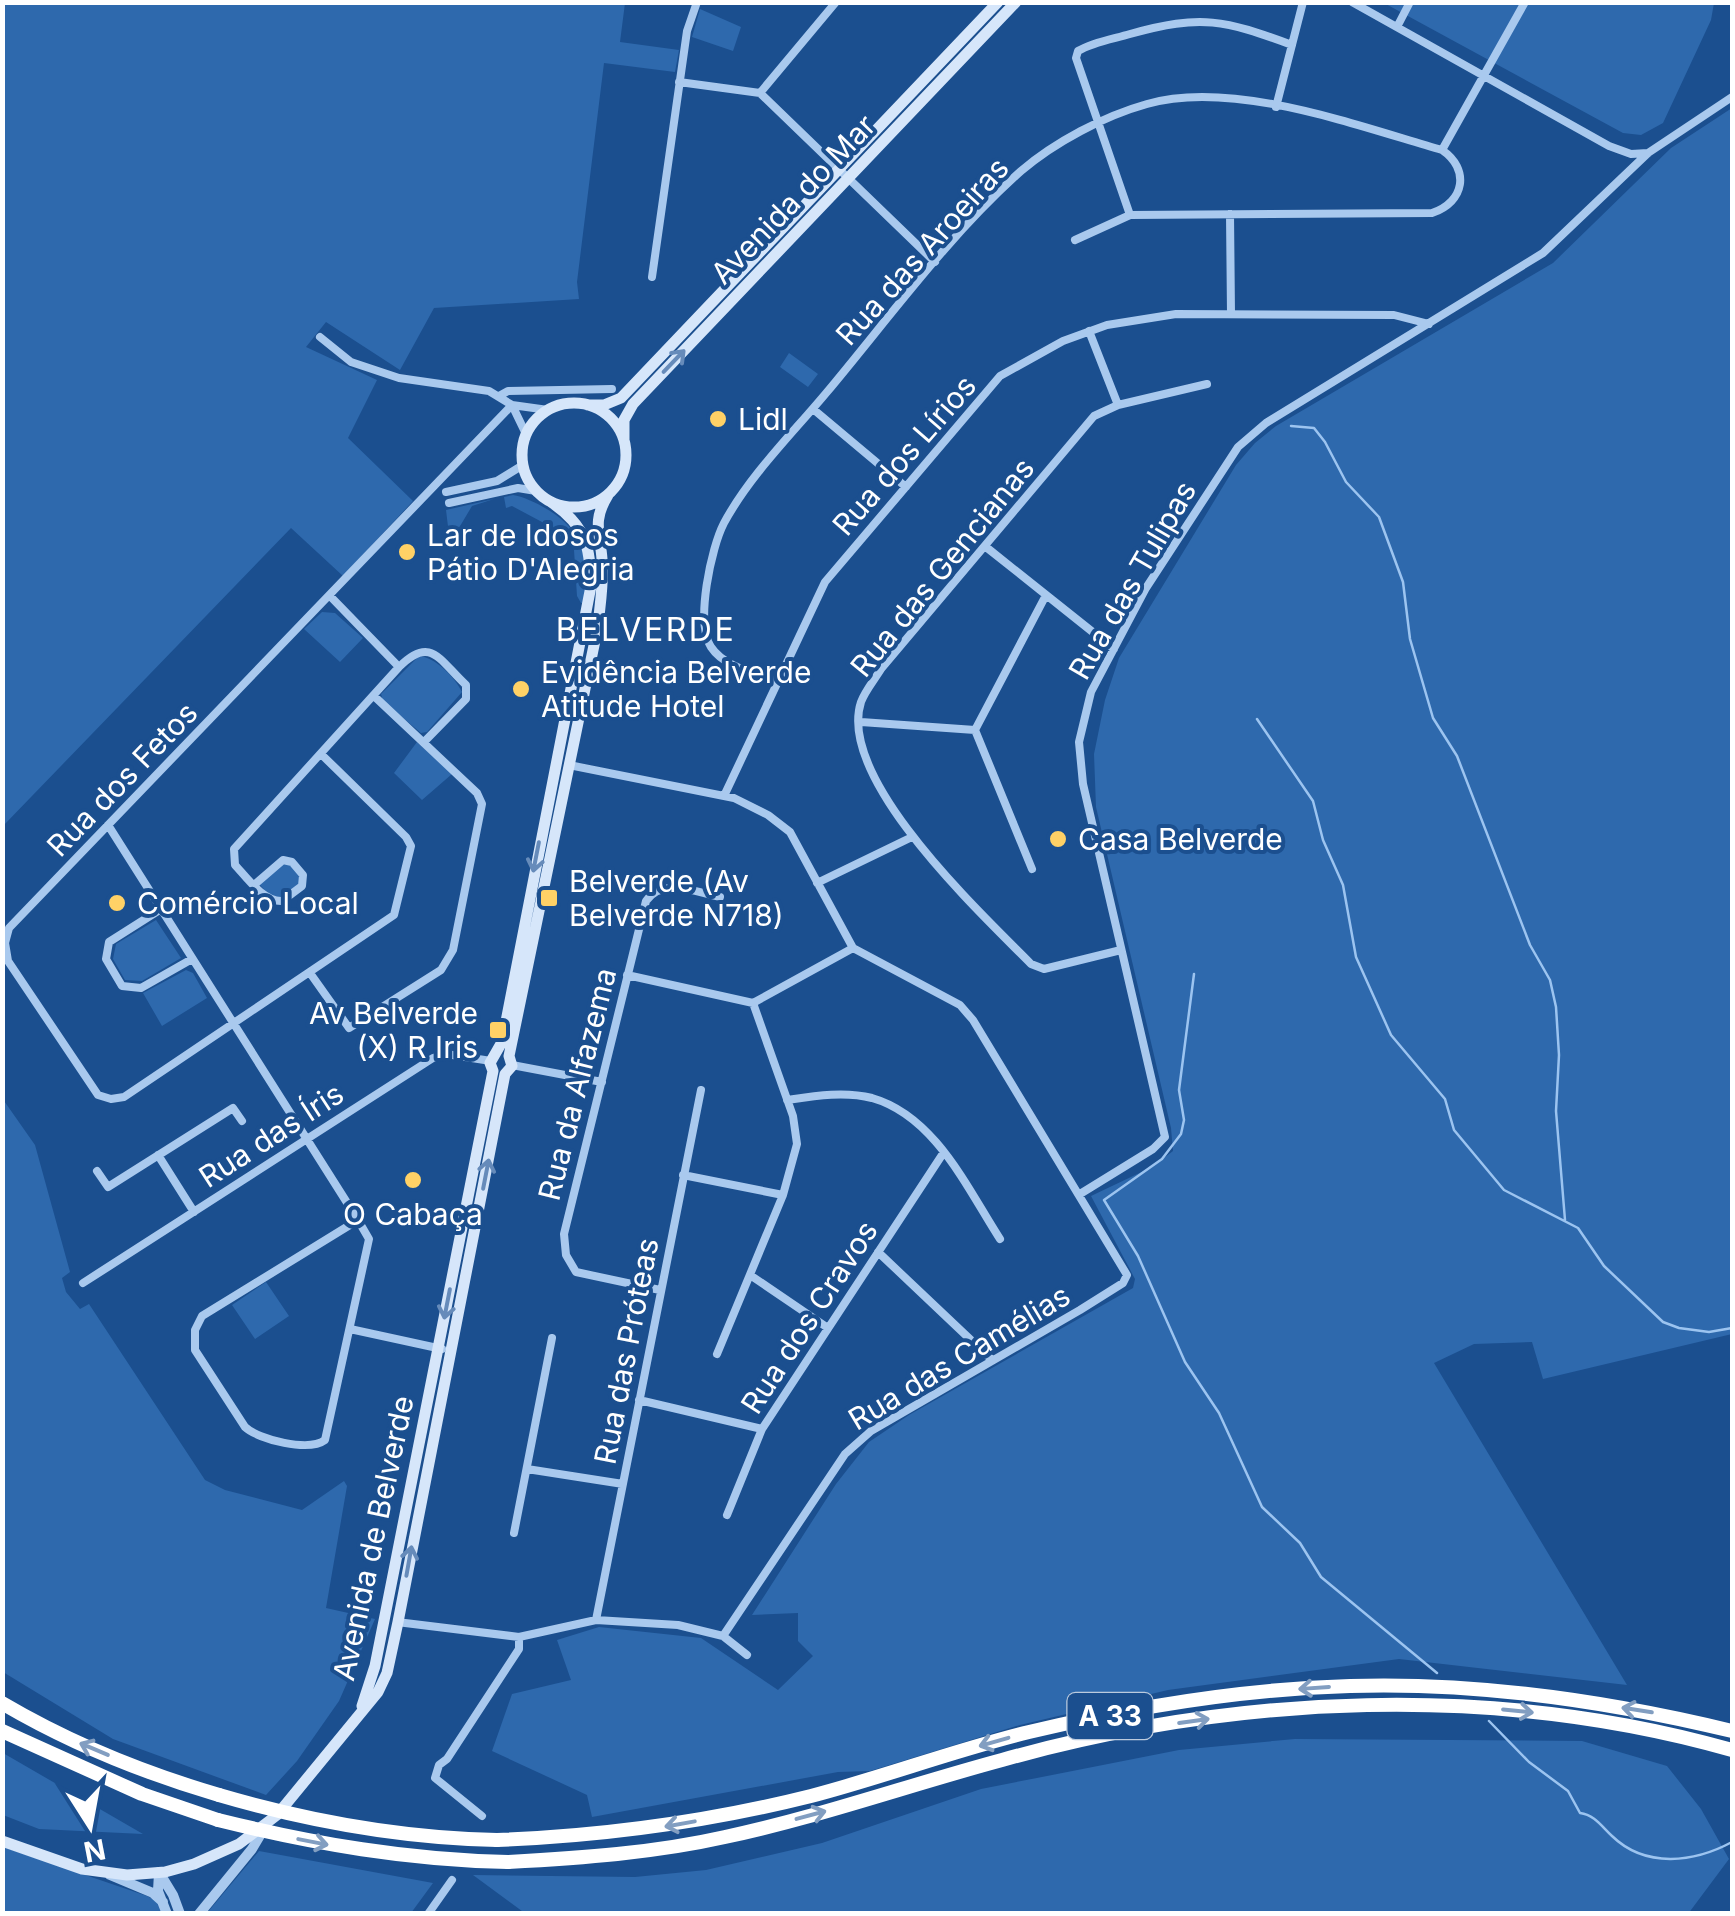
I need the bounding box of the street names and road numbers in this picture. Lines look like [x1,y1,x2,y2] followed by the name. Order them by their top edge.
[703,107,883,291] street label: Avenida do Mar
[828,150,1016,352] street label: Rua das Aroeiras
[825,368,983,542] street label: Rua dos Lírios
[843,450,1041,684] street label: Rua das Gencianas
[1061,475,1203,685] street label: Rua das Tulipas
[39,694,205,864] street label: Rua dos Fetos
[531,964,623,1204] street label: Rua da Alfazema
[192,1075,350,1195] street label: Rua das Íris
[733,1214,885,1420] street label: Rua dos Cravos
[586,1235,666,1467] street label: Rua das Próteas
[842,1277,1076,1437] street label: Rua das Camélias
[325,1392,421,1684] street label: Avenida de Belverde
[1068,1693,1152,1739] road number: A 33

